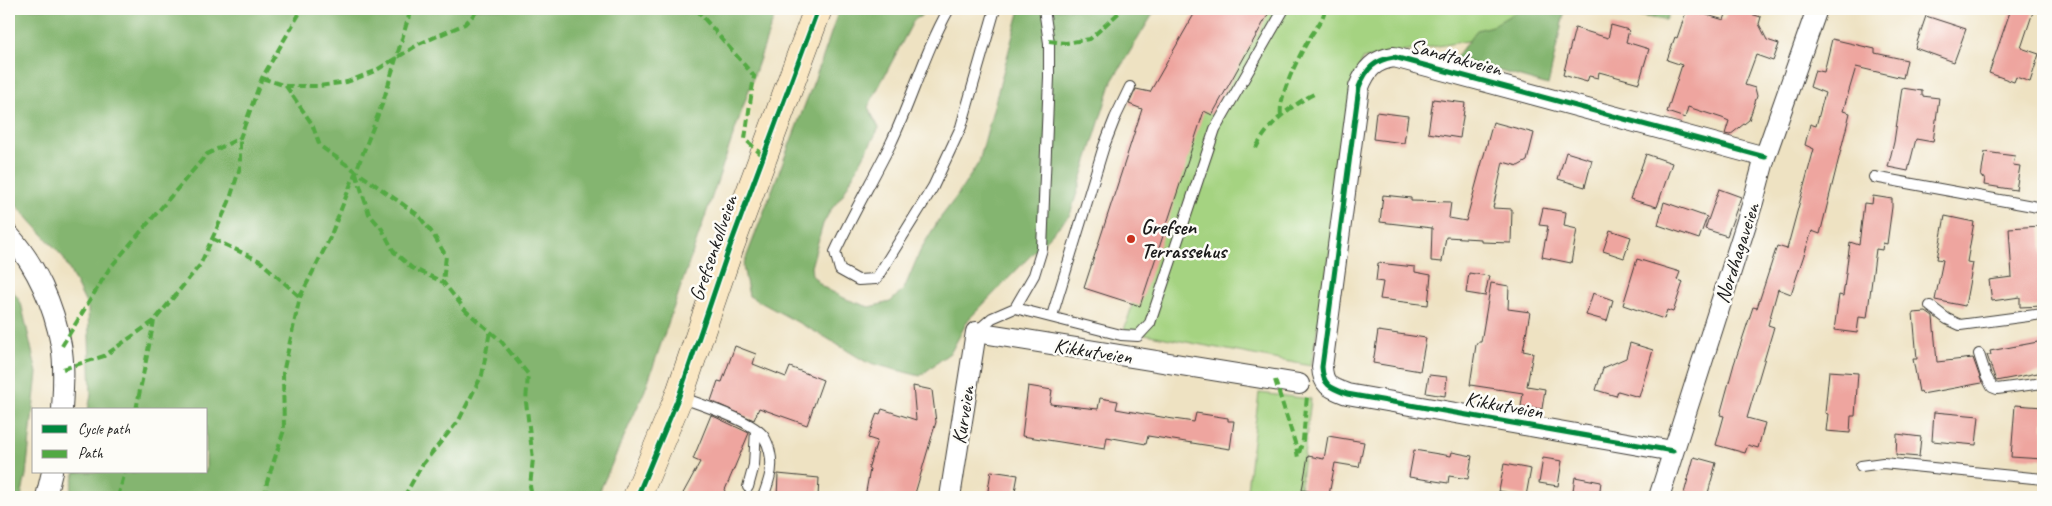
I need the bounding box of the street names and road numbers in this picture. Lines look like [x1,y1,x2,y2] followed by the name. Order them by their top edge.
[1407,32,1506,82] street label: Sandtakveien
[683,190,744,304] street label: Grefsenkollveien
[1709,198,1766,306] street label: Nordhagaveien
[1052,332,1134,370] street label: Kikkutveien
[946,383,981,446] street label: Kurveien
[1463,385,1546,425] street label: Kikkutveien

